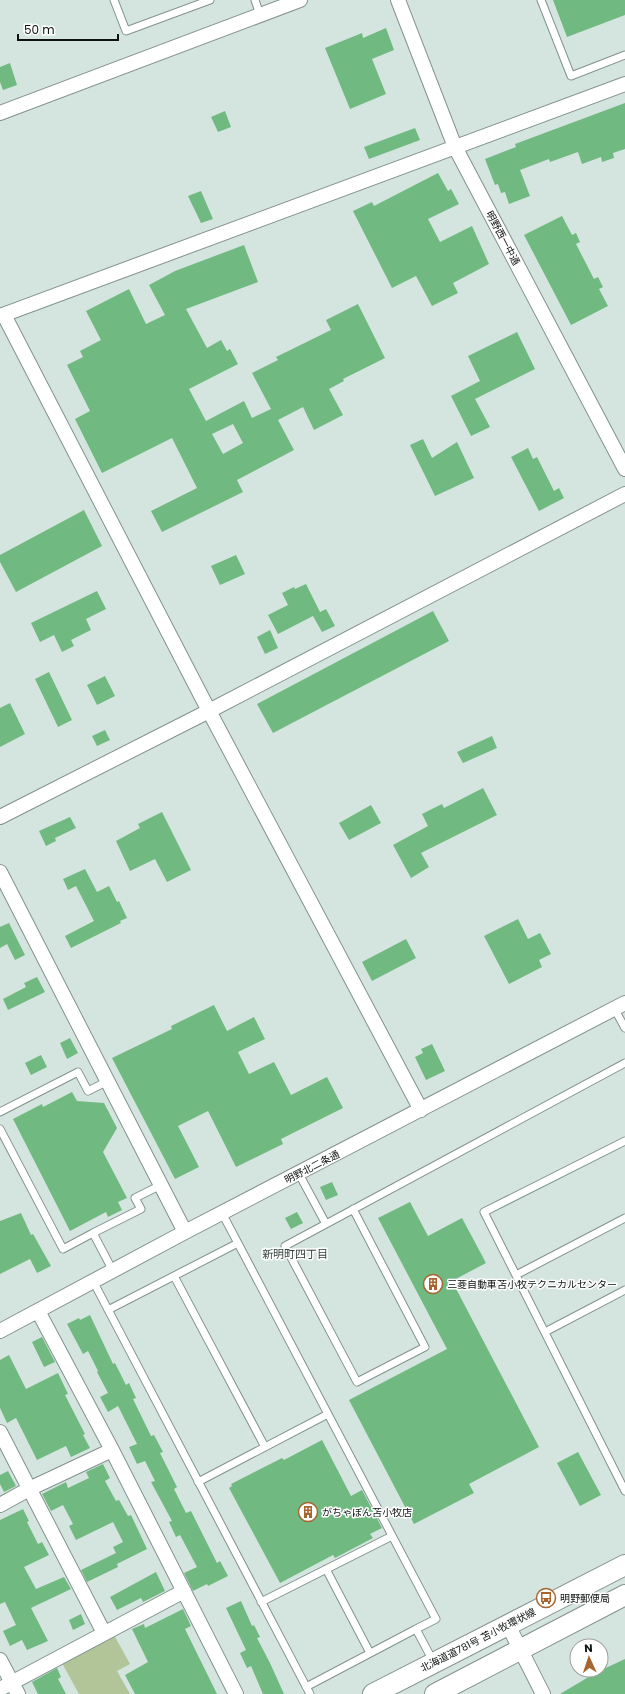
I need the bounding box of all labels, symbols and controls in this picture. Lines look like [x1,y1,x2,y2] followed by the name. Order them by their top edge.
[18,16,118,42] scale bar
[24,21,55,38] text: 50 m
[482,208,524,268] street label: 明野西一中通
[282,1147,342,1187] street label: 明野北二条通
[262,1246,328,1262] district label: 新明町四丁目
[422,1273,444,1295] building icon: 三菱自動車苫小牧テクニカルセンター
[447,1277,617,1292] place label: 三菱自動車苫小牧テクニカルセンター
[297,1501,319,1523] building icon: がちゃぽん苫小牧店
[322,1505,412,1520] place label: がちゃぽん苫小牧店
[535,1587,557,1609] bus stop icon: 明野郵便局
[560,1591,610,1606] place label: 明野郵便局
[418,1604,538,1676] street label: 北海道道781号 苫小牧環状線
[569,1638,609,1678] north arrow
[584,1640,593,1656] text: N

